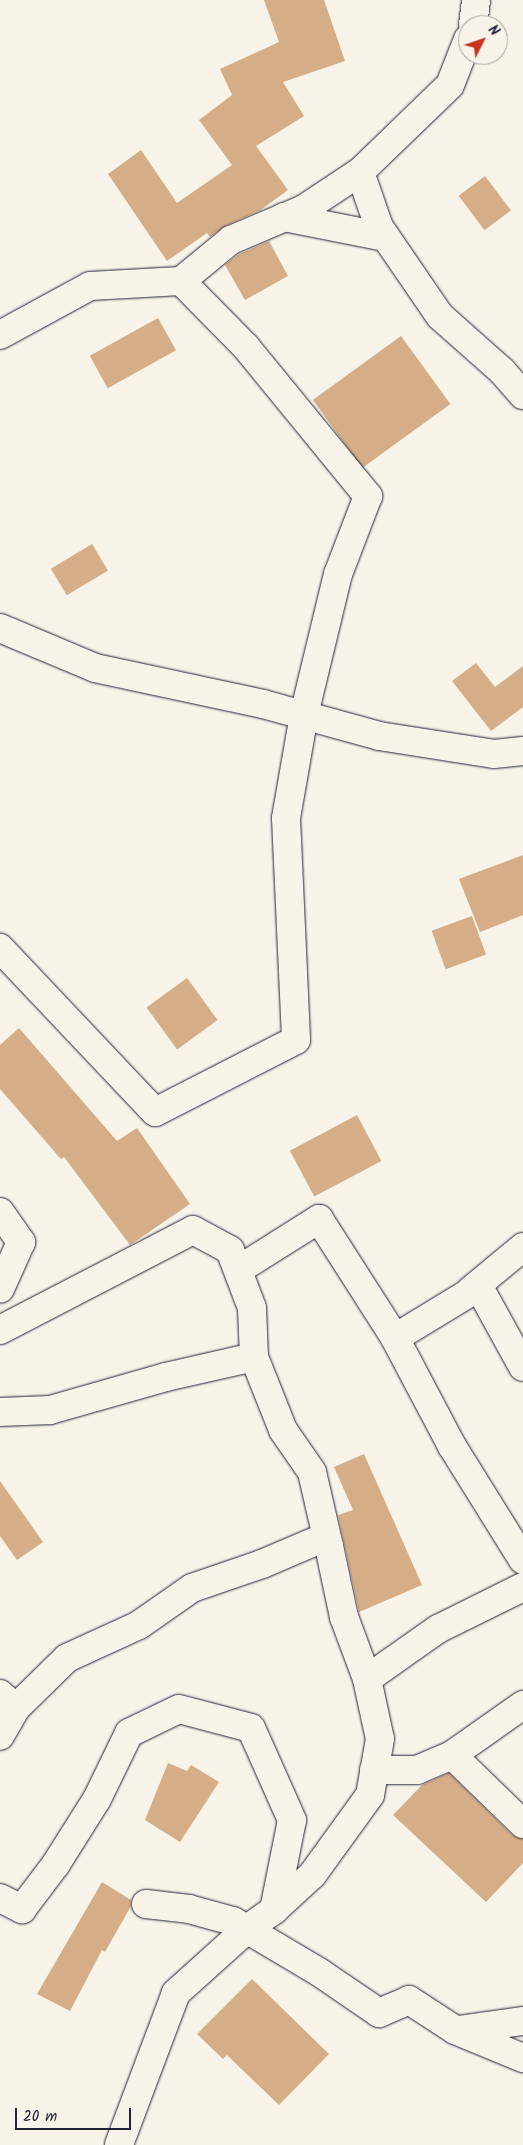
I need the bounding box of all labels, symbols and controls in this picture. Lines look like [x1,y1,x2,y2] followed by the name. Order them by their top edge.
[458,15,508,65] north arrow
[482,20,505,41] text: N
[18,2098,134,2130] scale bar
[23,2105,57,2129] text: 20 m

